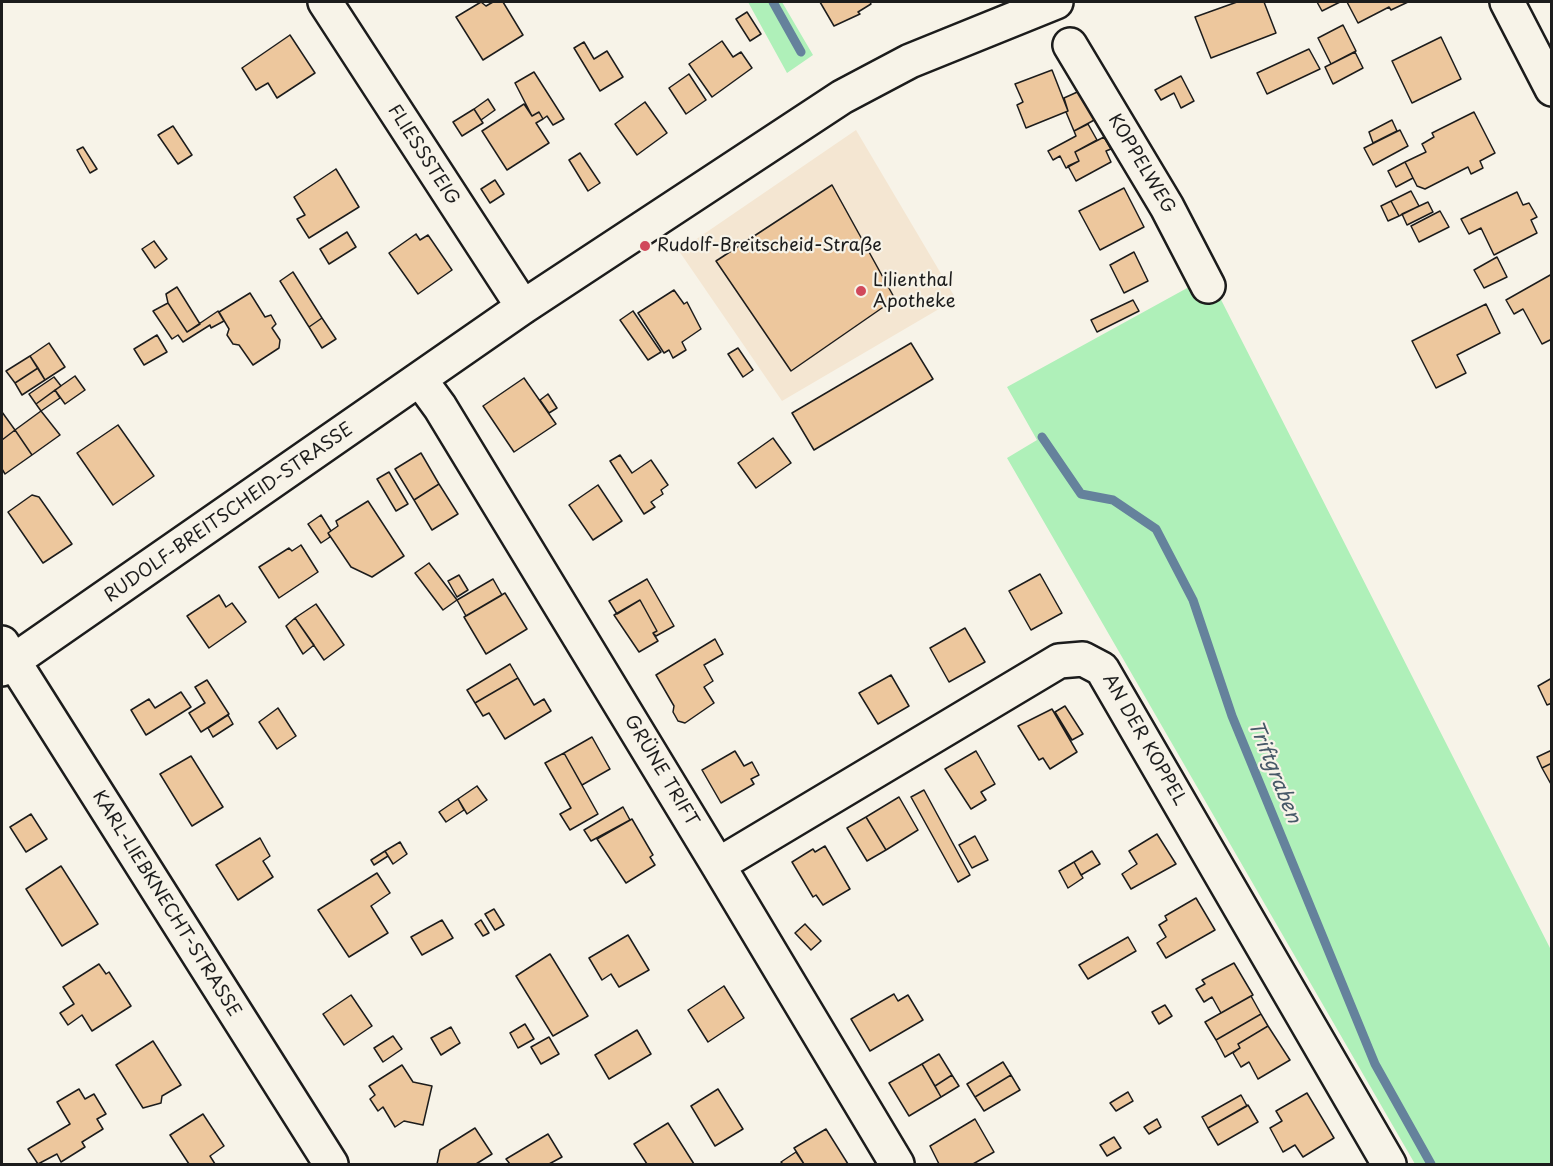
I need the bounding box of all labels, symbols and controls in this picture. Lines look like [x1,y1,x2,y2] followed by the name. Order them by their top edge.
[383,101,463,209] street label: FLIESSSTEIG
[1103,110,1179,218] street label: KOPPELWEG
[657,235,882,257] place label: Rudolf-Breitscheid-Straße
[638,239,652,253] marker: Rudolf-Breitscheid-Straße
[873,270,955,312] place label: Lilienthal Apotheke
[854,284,868,298] marker: Lilienthal Apotheke
[101,419,357,607] street label: RUDOLF-BREITSCHEID-STRASSE
[1098,670,1190,810] street label: AN DER KOPPEL
[619,711,703,831] street label: GRÜNE TRIFT
[1243,717,1305,827] water label: Triftgraben
[87,787,245,1021] street label: KARL-LIEBKNECHT-STRASSE

